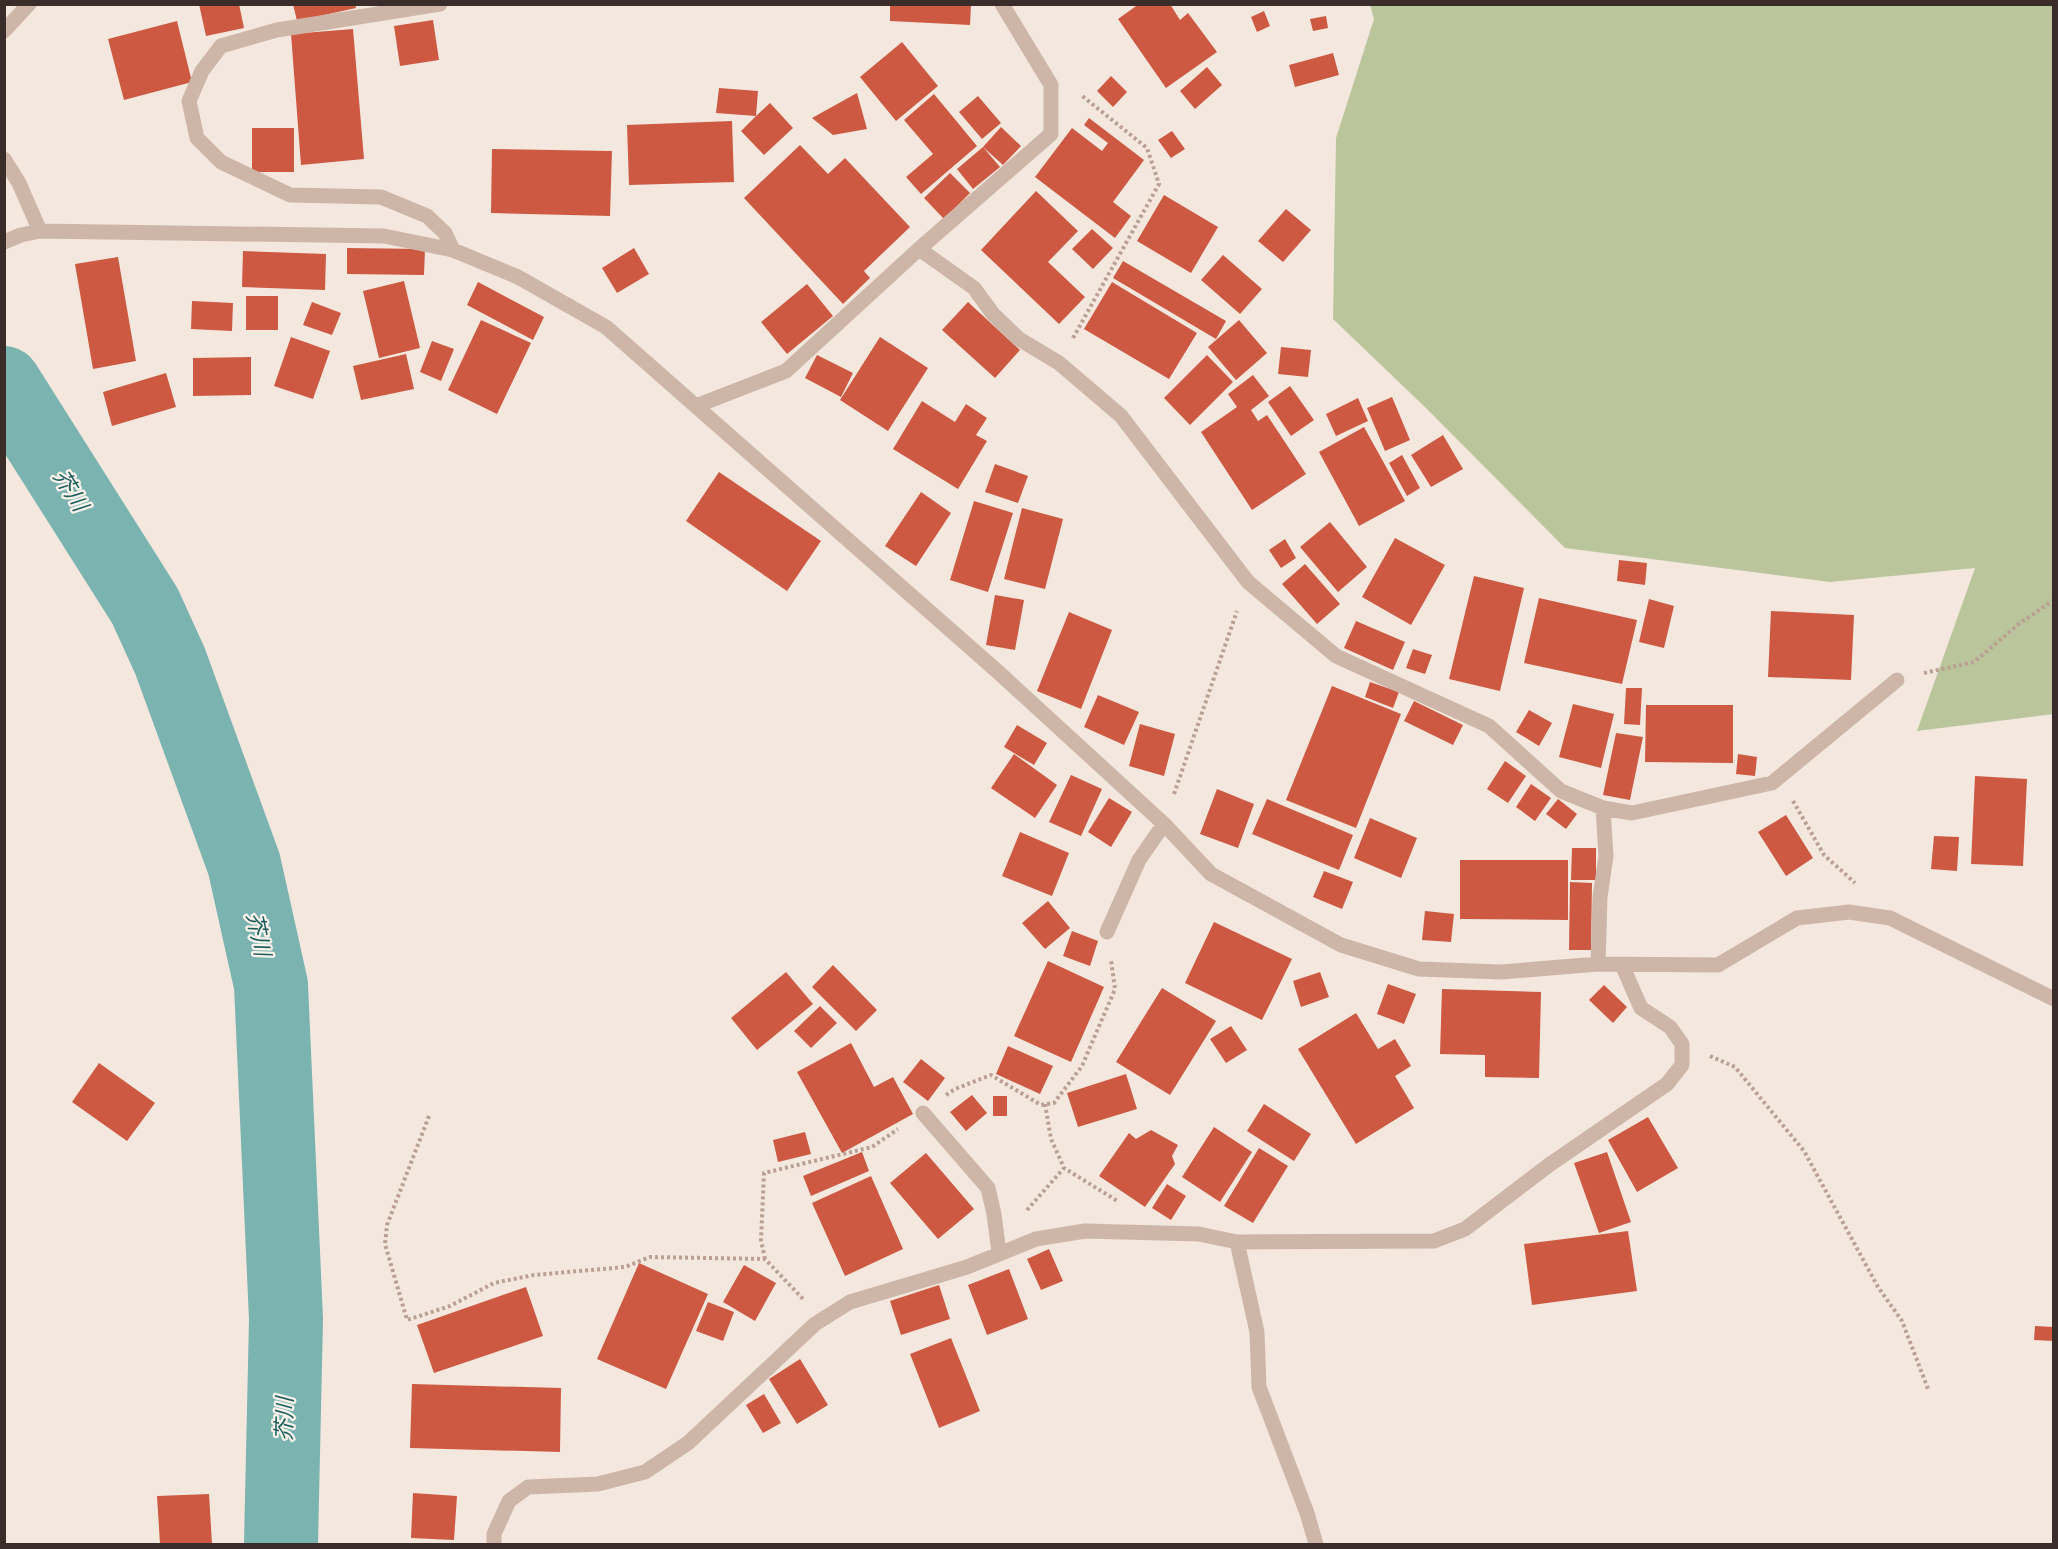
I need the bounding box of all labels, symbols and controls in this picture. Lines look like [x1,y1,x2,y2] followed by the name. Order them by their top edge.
[49,464,95,517] water label: 芥川
[243,910,277,960] water label: 芥川
[271,1395,296,1441] water label: 芥川

